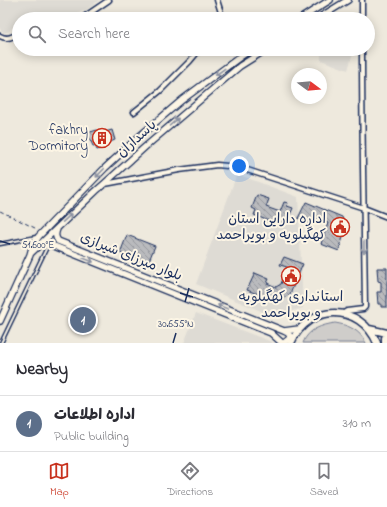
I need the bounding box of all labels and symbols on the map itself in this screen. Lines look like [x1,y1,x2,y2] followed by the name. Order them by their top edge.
[215,67,226,76] one-way arrow
[291,68,327,104] north arrow
[112,115,162,163] street label: پاسداران
[169,117,179,126] one-way arrow
[28,120,88,158] place label: fakhry Dormitory
[91,127,113,149] building icon: fakhry Dormitory
[229,156,249,176] your location
[96,168,105,178] one-way arrow
[216,209,326,246] place label: اداره دارایی استان کهگیلویه و بویراحمد
[62,213,72,223] one-way arrow
[329,216,351,238] public building icon: اداره دارایی استان کهگیلویه و بویراحمد
[77,227,185,287] street label: بلوار میرزای شیرازی
[22,238,54,253] text: 51.600°E
[360,240,368,253] one-way arrow
[81,256,93,264] one-way arrow
[280,265,302,287] public building icon: استانداری کهگیلویه و بویراحمد
[239,287,343,324] place label: استانداری کهگیلویه و بویراحمد
[218,302,230,310] one-way arrow
[70,305,96,335] pin: 1
[158,317,194,332] text: 30.655°N

